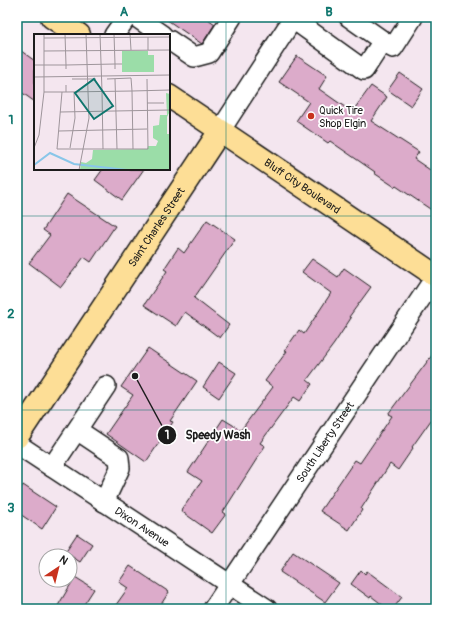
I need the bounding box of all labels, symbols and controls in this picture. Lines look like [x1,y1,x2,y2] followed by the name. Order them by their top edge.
[120,4,129,20] text: A
[325,4,333,20] text: B
[34,34,170,170] inset map
[319,104,366,130] place label: Quick Tire Shop Elgin
[306,111,316,121] marker: Quick Tire Shop Elgin
[8,112,14,128] text: 1
[262,156,343,216] street label: Bluff City Boulevard
[125,184,188,269] street label: Saint Charles Street
[7,306,15,322] text: 2
[293,399,357,485] street label: South Liberty Street
[157,423,258,447] callout: Speedy Wash
[165,428,169,443] text: 1
[186,428,251,443] text: Speedy Wash
[7,500,15,516] text: 3
[112,504,172,550] street label: Dixon Avenue
[38,548,78,588] north arrow
[57,553,71,568] text: N

